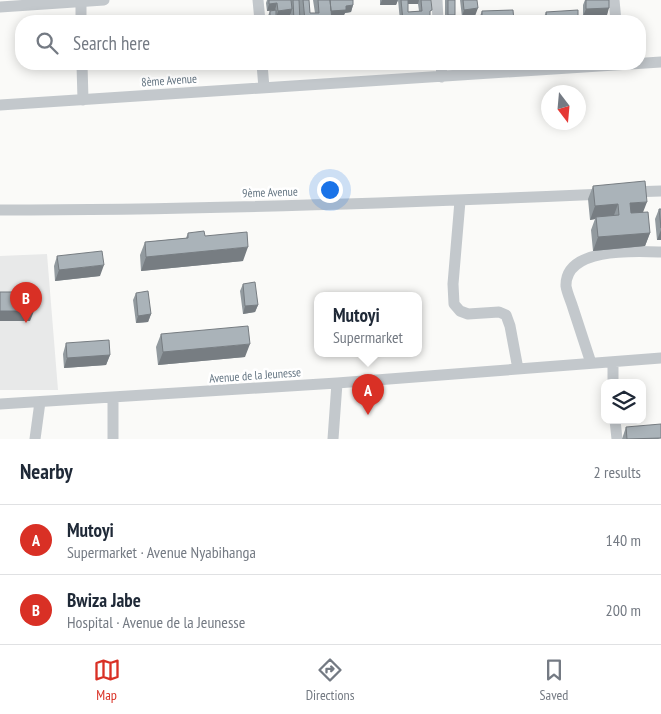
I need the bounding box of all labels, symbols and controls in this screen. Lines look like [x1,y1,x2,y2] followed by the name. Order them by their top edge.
[15,15,646,70] search box
[33,29,61,57] icon: search
[73,31,150,55] text: Search here
[141,71,197,89] street label: 8ème Avenue
[541,85,586,130] north arrow
[317,177,343,203] your location
[242,184,298,200] street label: 9ème Avenue
[10,282,42,323] pin: B
[314,292,422,357] popup
[333,303,380,327] text: Mutoyi
[333,327,403,347] text: Supermarket
[209,364,301,386] street label: Avenue de la Jeunesse
[352,374,384,415] pin: A
[601,379,646,424] map controls
[601,379,646,424] button: layers
[20,458,73,485] text: Nearby
[594,462,641,482] text: 2 results
[67,518,114,542] text: Mutoyi
[32,530,40,550] text: A
[606,530,641,550] text: 140 m
[67,542,256,562] text: Supermarket · Avenue Nyabihanga
[67,588,141,612] text: Bwiza Jabe
[32,600,40,620] text: B
[606,600,641,620] text: 200 m
[67,612,245,632] text: Hospital · Avenue de la Jeunesse
[93,656,121,704] tab: Map
[306,656,354,704] tab: Directions
[540,656,568,704] tab: Saved

